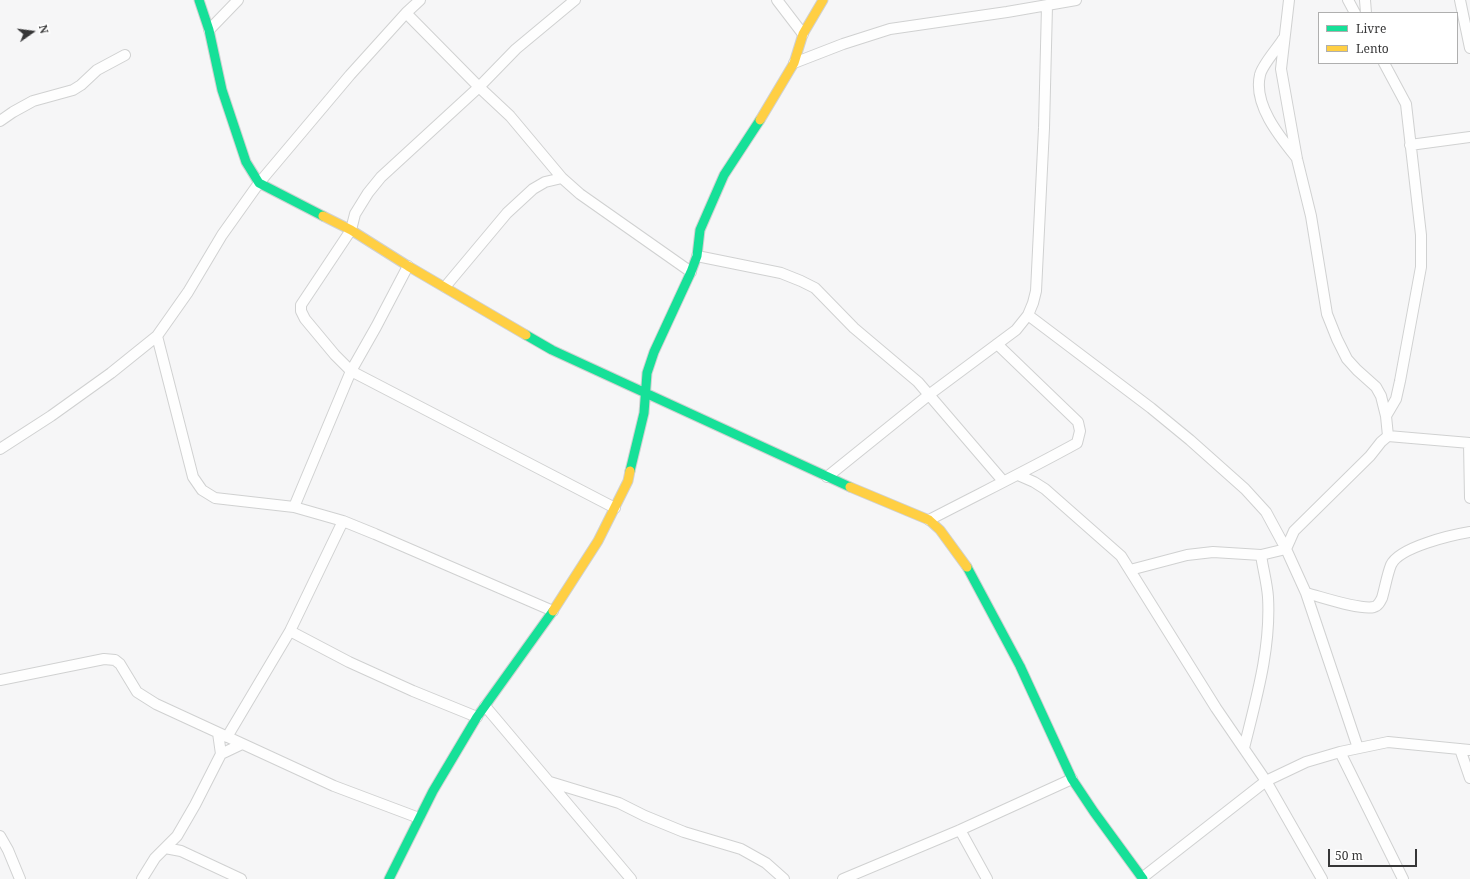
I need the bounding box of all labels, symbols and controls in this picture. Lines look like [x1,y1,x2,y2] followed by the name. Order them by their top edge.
[12,12,52,52] north arrow
[1318,12,1458,64] legend
[1356,20,1386,37] text: Livre
[36,23,52,35] text: N
[1356,40,1389,57] text: Lento
[1330,841,1419,867] scale bar
[1335,847,1363,864] text: 50 m

